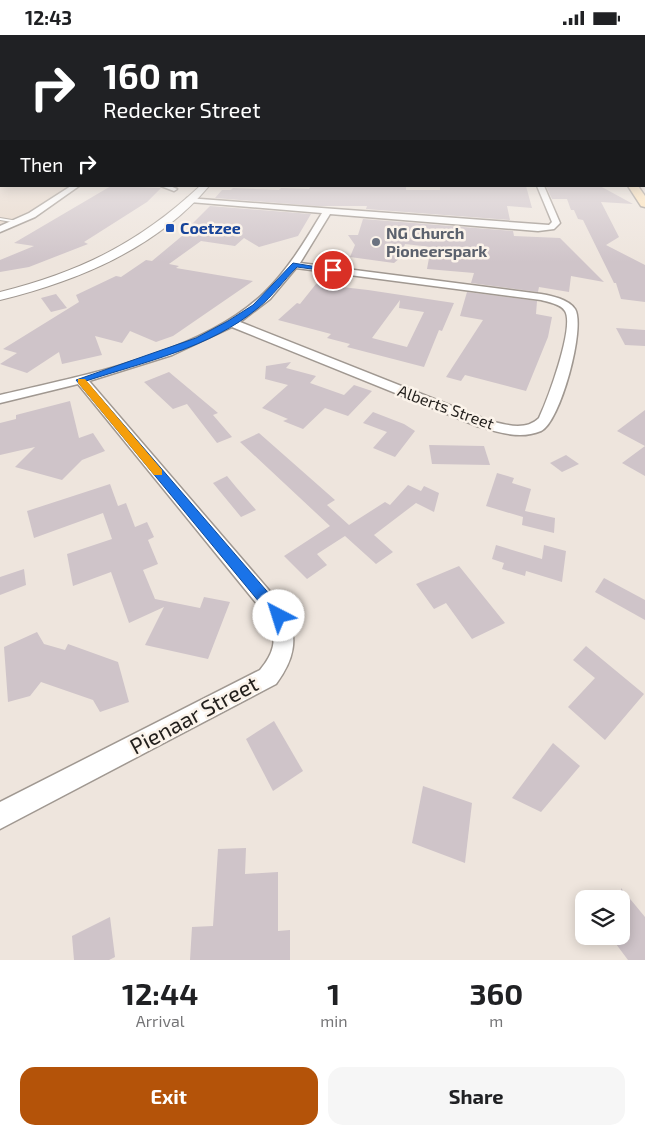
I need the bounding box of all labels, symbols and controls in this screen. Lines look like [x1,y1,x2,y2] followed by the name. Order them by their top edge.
[25,6,72,29] text: 12:43
[103,54,199,96] text: 160 m
[20,55,85,120] icon: right
[103,96,261,122] text: Redecker Street
[73,150,101,178] icon: right
[20,153,63,176] text: Then
[180,218,241,237] place label: Coetzee
[164,222,176,234] marker: Coetzee
[386,223,487,260] place label: NG Church Pioneerspark
[370,236,382,248] marker: NG Church Pioneerspark
[312,249,354,291] pin
[319,256,347,284] icon: arrive
[395,380,497,433] street label: Alberts Street
[252,589,304,641] position arrow
[125,669,262,759] street label: Pienaar Street
[575,890,630,945] map controls
[575,890,630,945] button: layers
[122,975,198,1011] text: 12:44
[327,975,340,1011] text: 1
[469,975,523,1011] text: 360
[136,1011,184,1030] text: Arrival
[320,1011,347,1030] text: min
[489,1011,503,1030] text: m
[20,1067,318,1125] button: Exit
[328,1067,625,1125] button: Share

